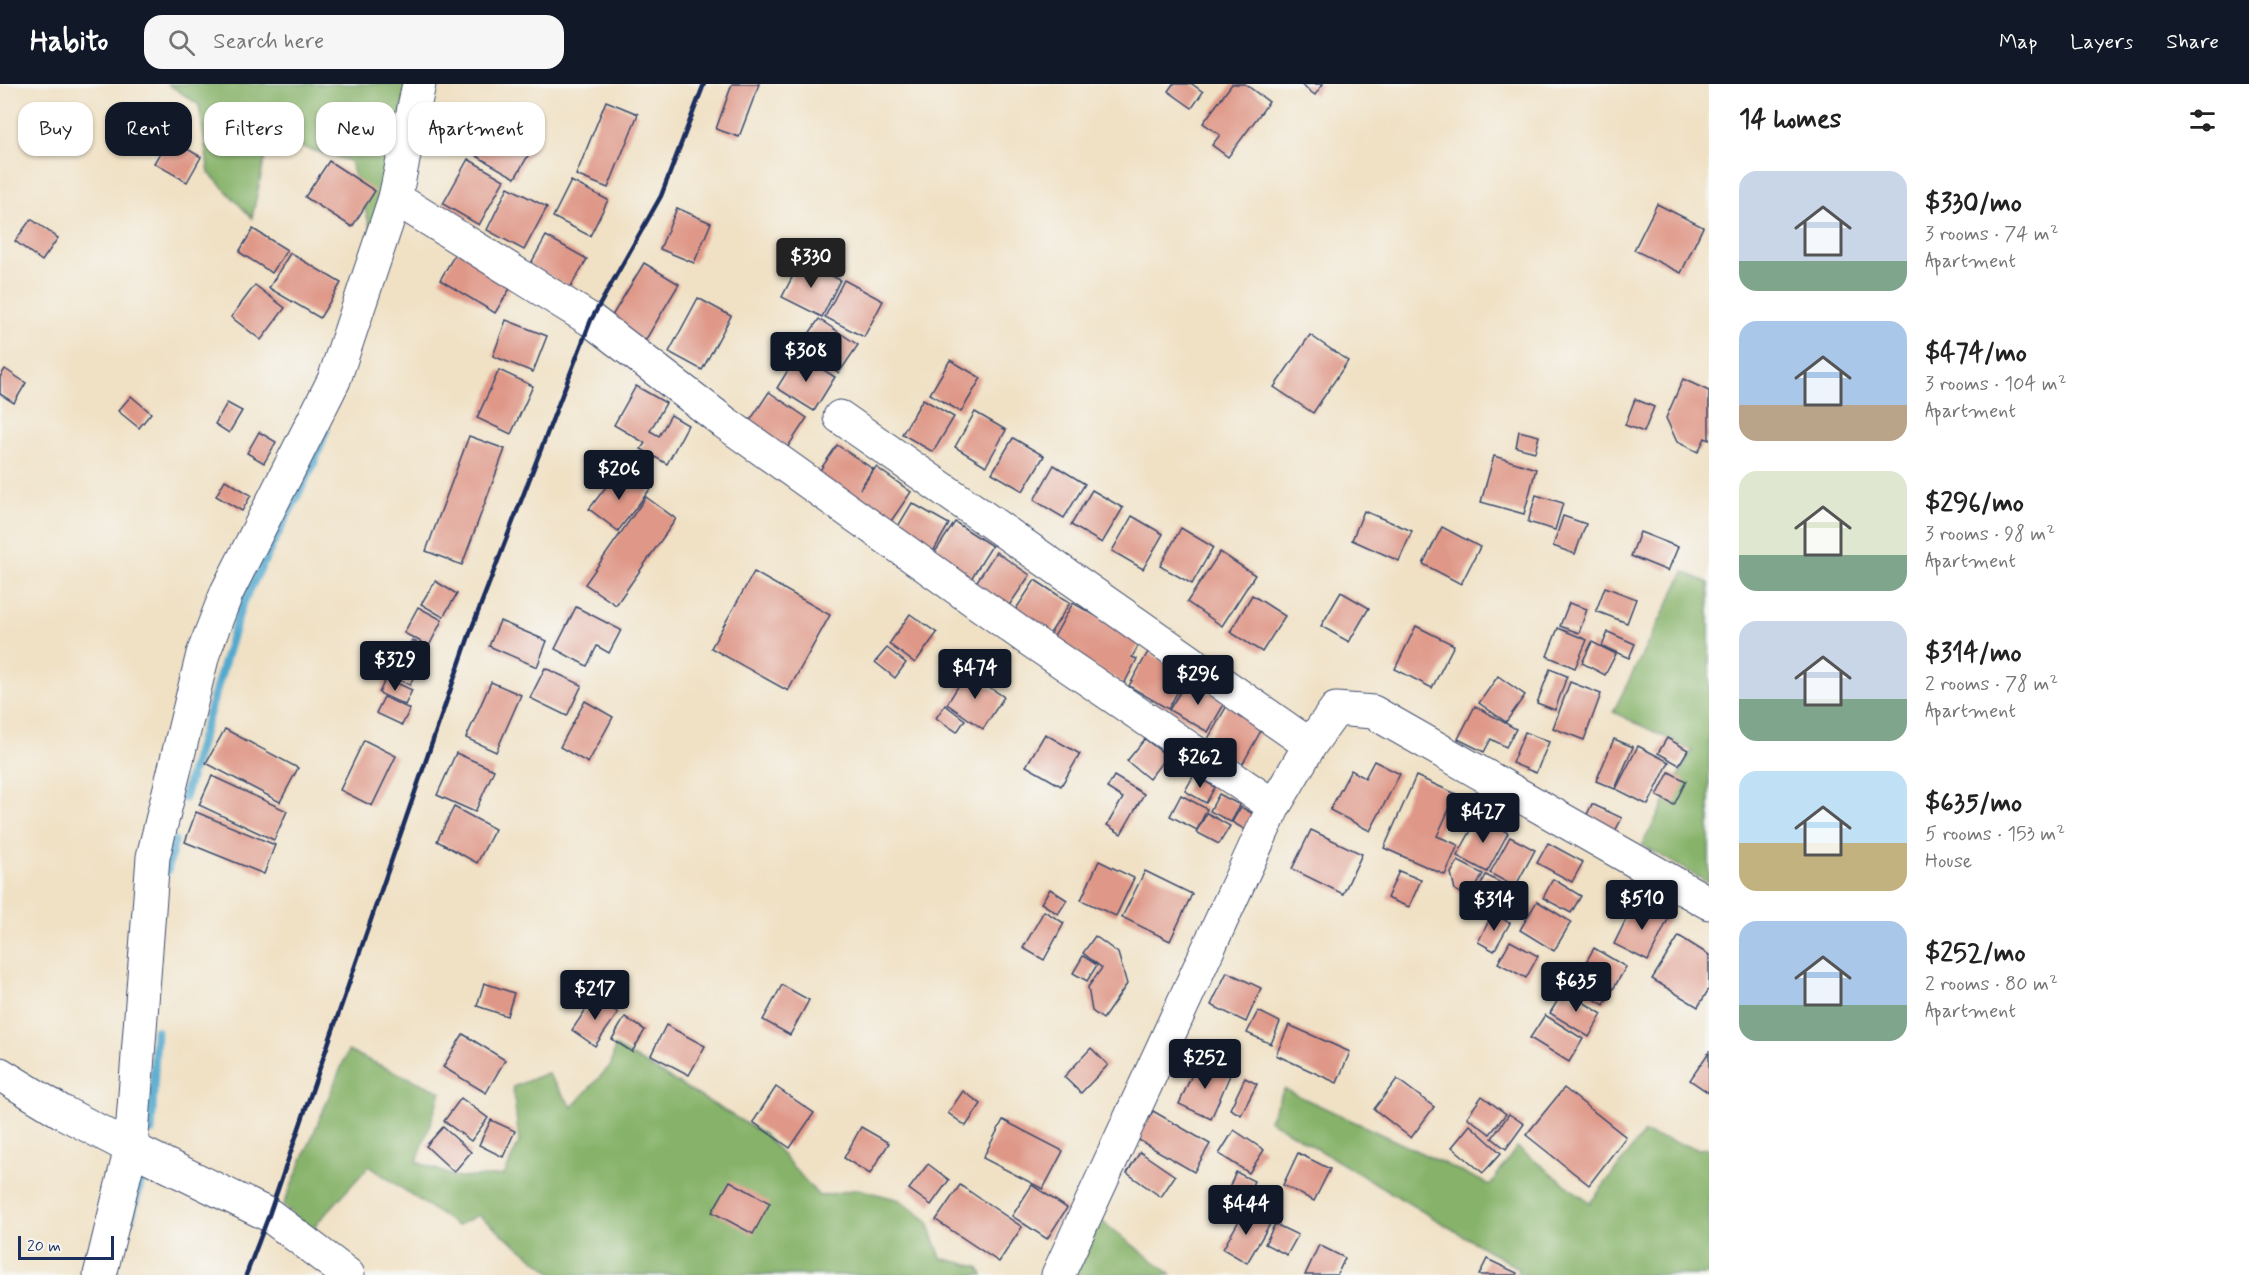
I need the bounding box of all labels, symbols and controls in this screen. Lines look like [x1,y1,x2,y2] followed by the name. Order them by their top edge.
[144,15,564,69] search box
[30,24,108,61] text: Habito
[165,26,198,59] icon: search
[213,28,324,56] text: Search here
[1999,28,2037,56] text: Map
[2070,28,2133,56] text: Layers
[2166,28,2219,56] text: Share
[18,102,93,156] chip: Buy
[105,102,192,156] chip: Rent
[204,102,304,156] chip: Filters
[316,102,396,156] chip: New
[408,102,545,156] chip: Apartment
[1739,103,1841,137] text: 14 homes
[2186,104,2219,137] icon: filters
[1925,187,2022,221] text: $330/mo
[1787,195,1859,267] icon: home
[1925,221,2059,248] text: 3 rooms · 74 m²
[775,238,847,289] pin: $330
[790,244,832,271] text: $330
[1925,248,2016,275] text: Apartment
[770,332,842,383] pin: $308
[1925,337,2027,371] text: $474/mo
[784,338,828,365] text: $308
[1787,345,1859,417] icon: home
[1925,371,2067,398] text: 3 rooms · 104 m²
[1925,398,2016,425] text: Apartment
[583,450,655,501] pin: $206
[598,456,640,483] text: $206
[1925,487,2024,521] text: $296/mo
[1787,495,1859,567] icon: home
[1925,521,2055,548] text: 3 rooms · 98 m²
[1925,548,2016,575] text: Apartment
[1925,637,2022,671] text: $314/mo
[359,641,431,692] pin: $329
[1787,645,1859,717] icon: home
[374,647,416,674] text: $329
[939,649,1011,700] pin: $474
[952,655,998,682] text: $474
[1162,655,1234,706] pin: $296
[1177,661,1219,688] text: $296
[1925,671,2058,698] text: 2 rooms · 78 m²
[1925,698,2016,725] text: Apartment
[1164,738,1236,789] pin: $262
[1178,744,1222,771] text: $262
[1925,787,2022,821] text: $635/mo
[1447,793,1519,844] pin: $427
[1787,795,1859,867] icon: home
[1460,799,1506,826] text: $427
[1925,821,2065,848] text: 5 rooms · 153 m²
[1925,848,1972,875] text: House
[1606,880,1678,931] pin: $510
[1458,881,1530,932] pin: $314
[1620,886,1664,913] text: $510
[1473,887,1515,914] text: $314
[1925,937,2026,971] text: $252/mo
[1787,945,1859,1017] icon: home
[1540,962,1612,1013] pin: $635
[1555,968,1597,995] text: $635
[559,970,631,1021] pin: $217
[1925,971,2058,998] text: 2 rooms · 80 m²
[574,976,616,1003] text: $217
[1925,998,2016,1025] text: Apartment
[1169,1039,1241,1090] pin: $252
[1183,1045,1227,1072] text: $252
[1210,1185,1282,1236] pin: $444
[1222,1191,1270,1218] text: $444
[18,1233,114,1260] scale bar
[27,1236,61,1257] text: 20 m

